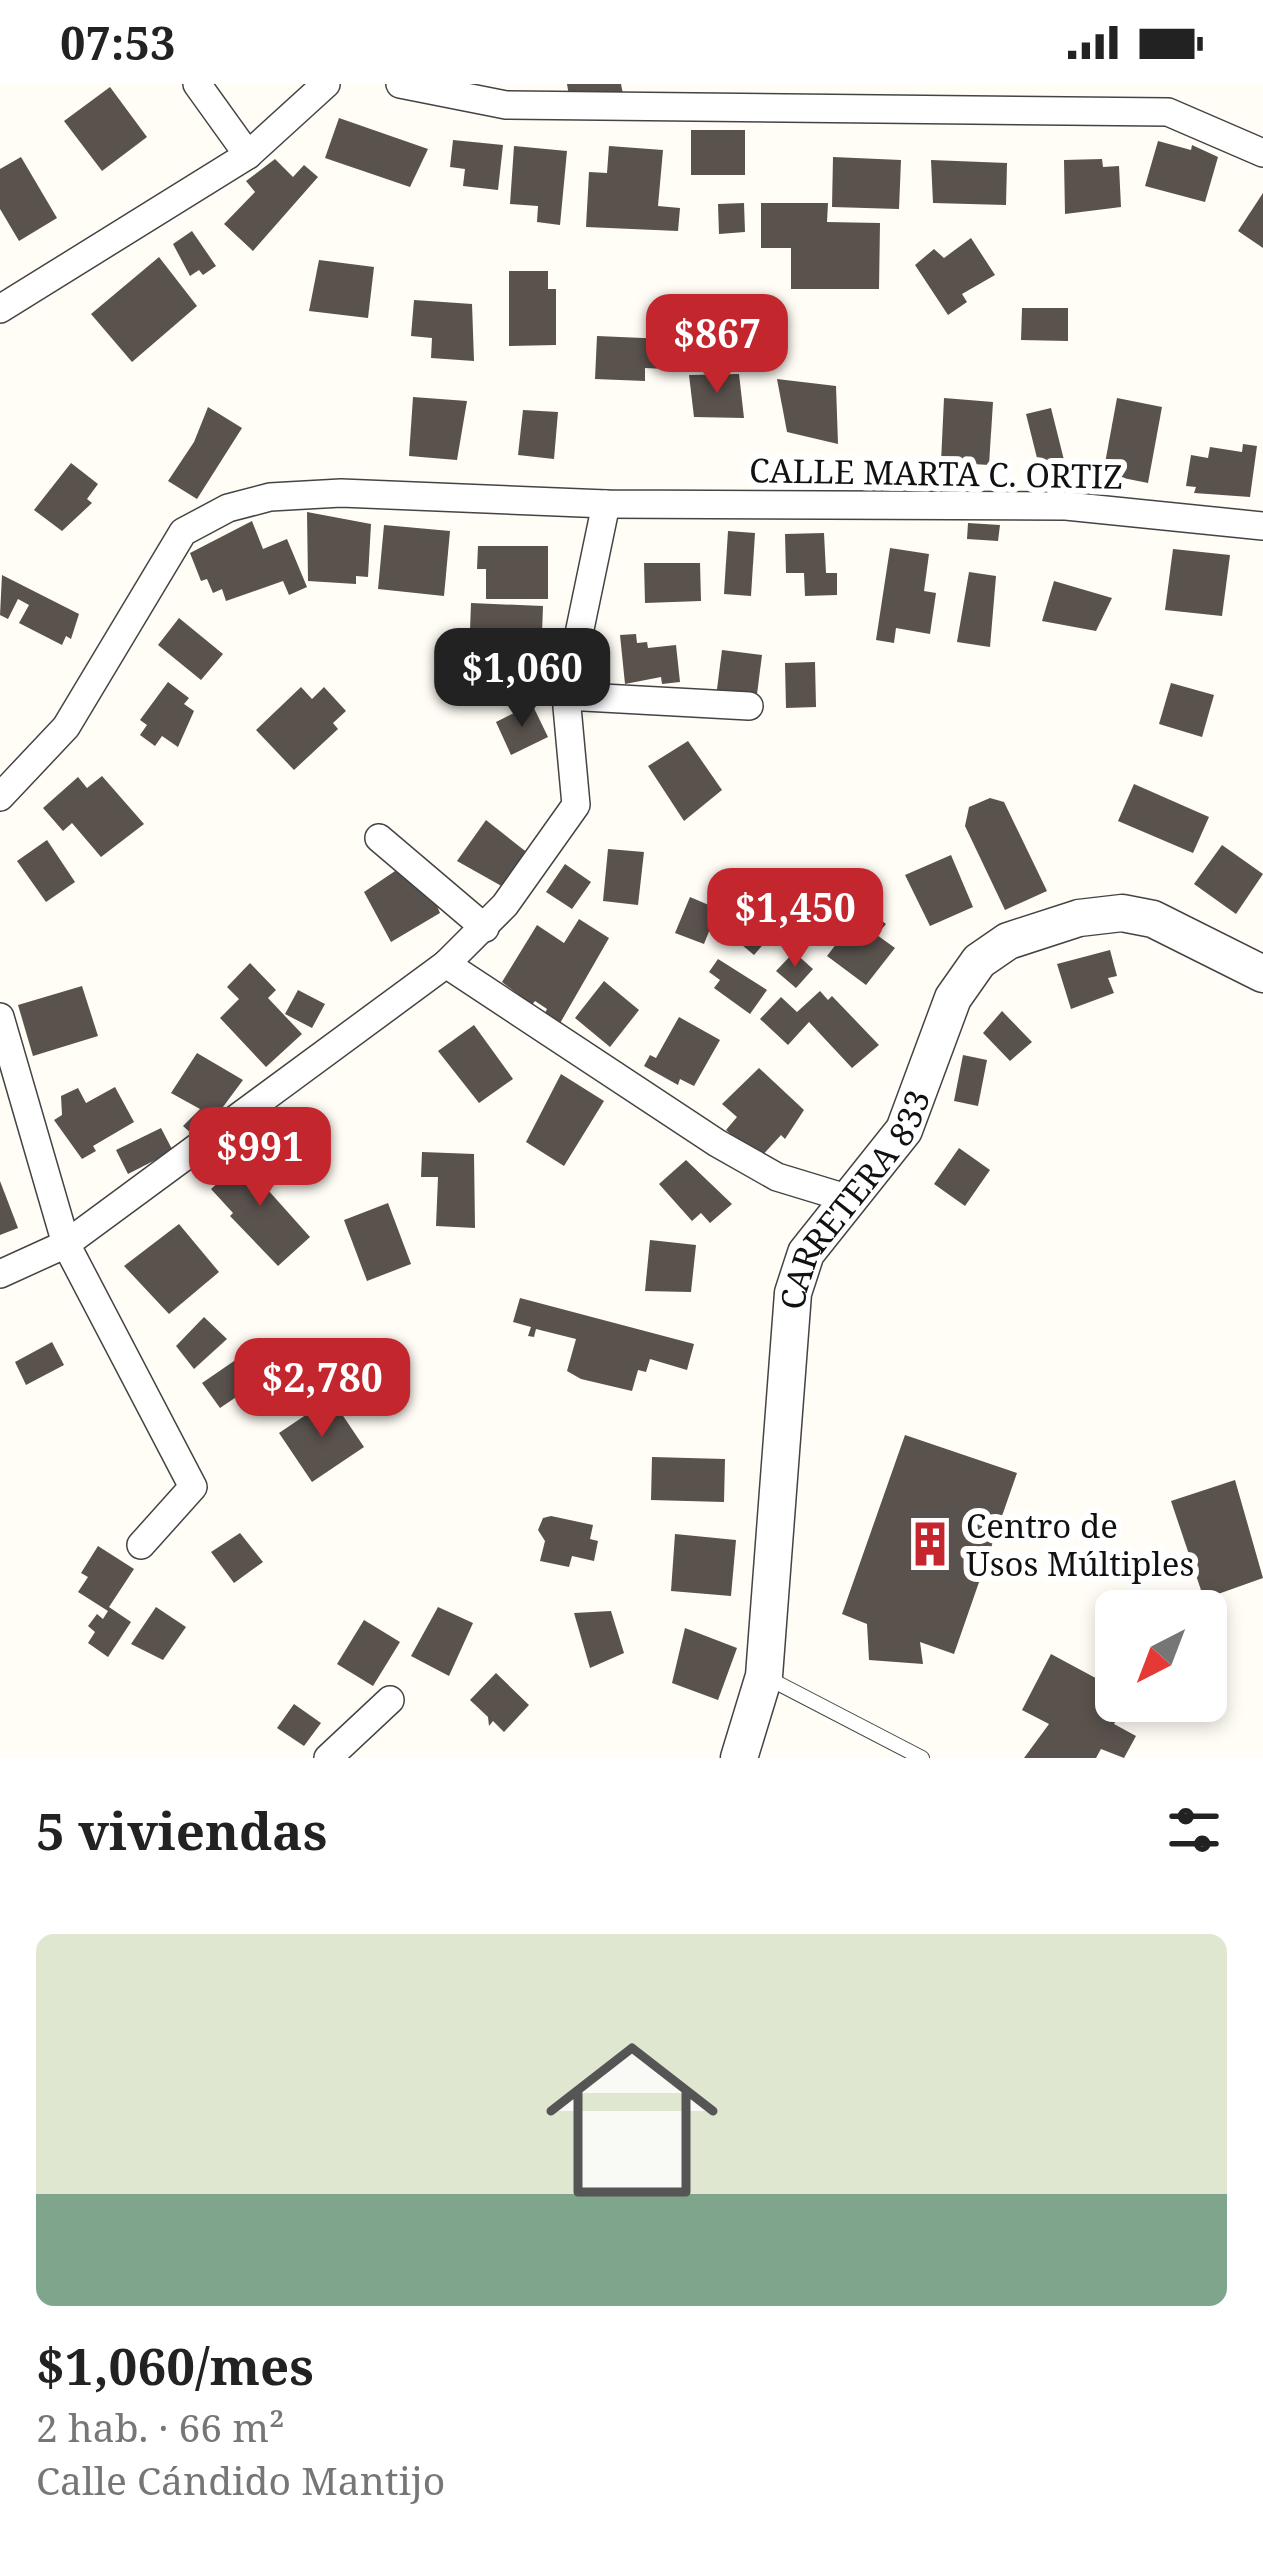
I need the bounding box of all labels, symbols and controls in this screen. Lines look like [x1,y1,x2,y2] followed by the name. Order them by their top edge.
[60,12,175,73] text: 07:53
[646,294,788,396] pin: $867
[673,306,761,359] text: $867
[749,447,1123,499] street label: CALLE MARTA C. ORTIZ
[424,628,620,730] pin: $1,060
[461,640,583,693] text: $1,060
[697,868,893,970] pin: $1,450
[734,880,856,933] text: $1,450
[769,1083,939,1311] street label: CARRETERA 833
[189,1107,331,1209] pin: $991
[216,1119,304,1172] text: $991
[224,1338,420,1440] pin: $2,780
[261,1350,383,1403] text: $2,780
[966,1503,1194,1586] place label: Centro de Usos Múltiples
[905,1519,955,1569] building icon: Centro de Usos Múltiples
[1095,1590,1227,1722] north arrow
[1095,1590,1227,1722] map controls
[36,1795,327,1865] text: 5 viviendas
[1161,1797,1227,1863] icon: filters
[524,2012,740,2228] icon: home
[36,2330,314,2400] text: $1,060/mes
[36,2400,285,2453] text: 2 hab. · 66 m²
[36,2453,445,2506] text: Calle Cándido Mantijo

